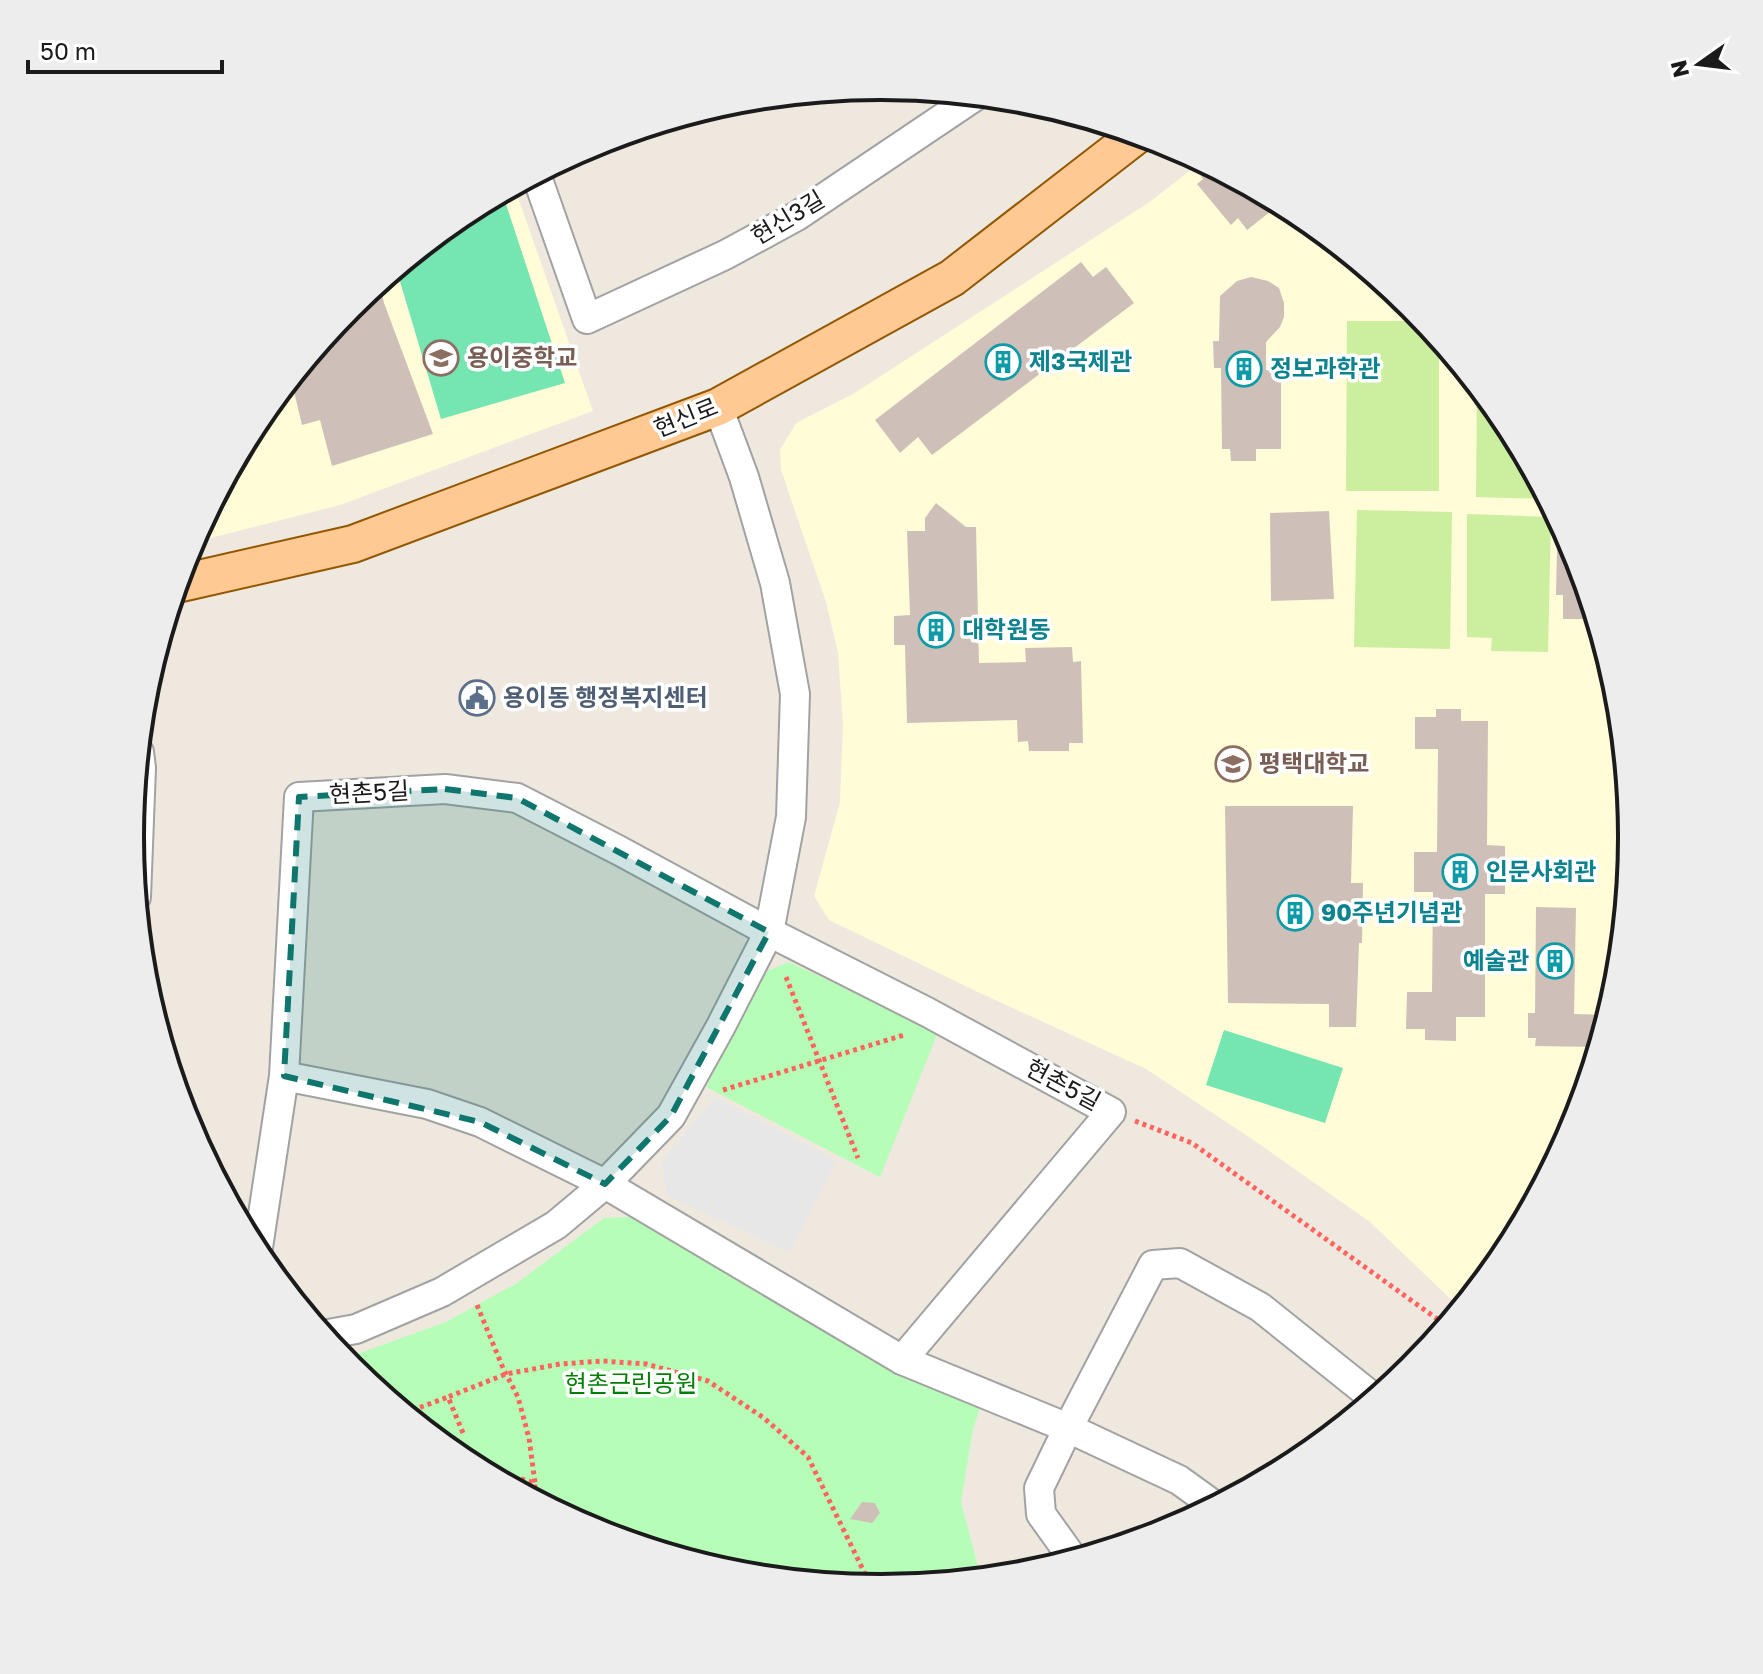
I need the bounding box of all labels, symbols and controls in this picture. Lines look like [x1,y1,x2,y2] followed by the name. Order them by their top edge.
[28,24,222,74] scale bar
[1659,24,1739,104] north arrow
[40,36,96,65] text: 50 m
[1664,58,1694,80] text: N
[745,184,829,250] street label: 현신3길
[422,339,460,377] school or university icon: 용이중학교
[467,342,577,371] place label: 용이중학교
[984,343,1022,381] building icon: 제3국제관
[1029,346,1132,375] place label: 제3국제관
[1225,350,1263,388] building icon: 정보과학관
[1270,353,1380,382] place label: 정보과학관
[649,391,722,442] street label: 현신로
[917,611,955,649] building icon: 대학원동
[962,614,1050,643] place label: 대학원동
[458,679,496,717] public building icon: 용이동 행정복지센터
[503,682,708,711] place label: 용이동 행정복지센터
[1214,745,1252,783] school or university icon: 평택대학교
[1259,748,1369,777] place label: 평택대학교
[328,775,410,808] street label: 현촌5길
[1441,853,1479,891] building icon: 인문사회관
[1486,856,1596,885] place label: 인문사회관
[1276,894,1314,932] building icon: 90주년기념관
[1321,897,1462,926] place label: 90주년기념관
[1536,942,1574,980] building icon: 예술관
[1463,945,1529,974] place label: 예술관
[1022,1052,1106,1115] street label: 현촌5길
[565,1368,697,1397] park label: 현촌근린공원

